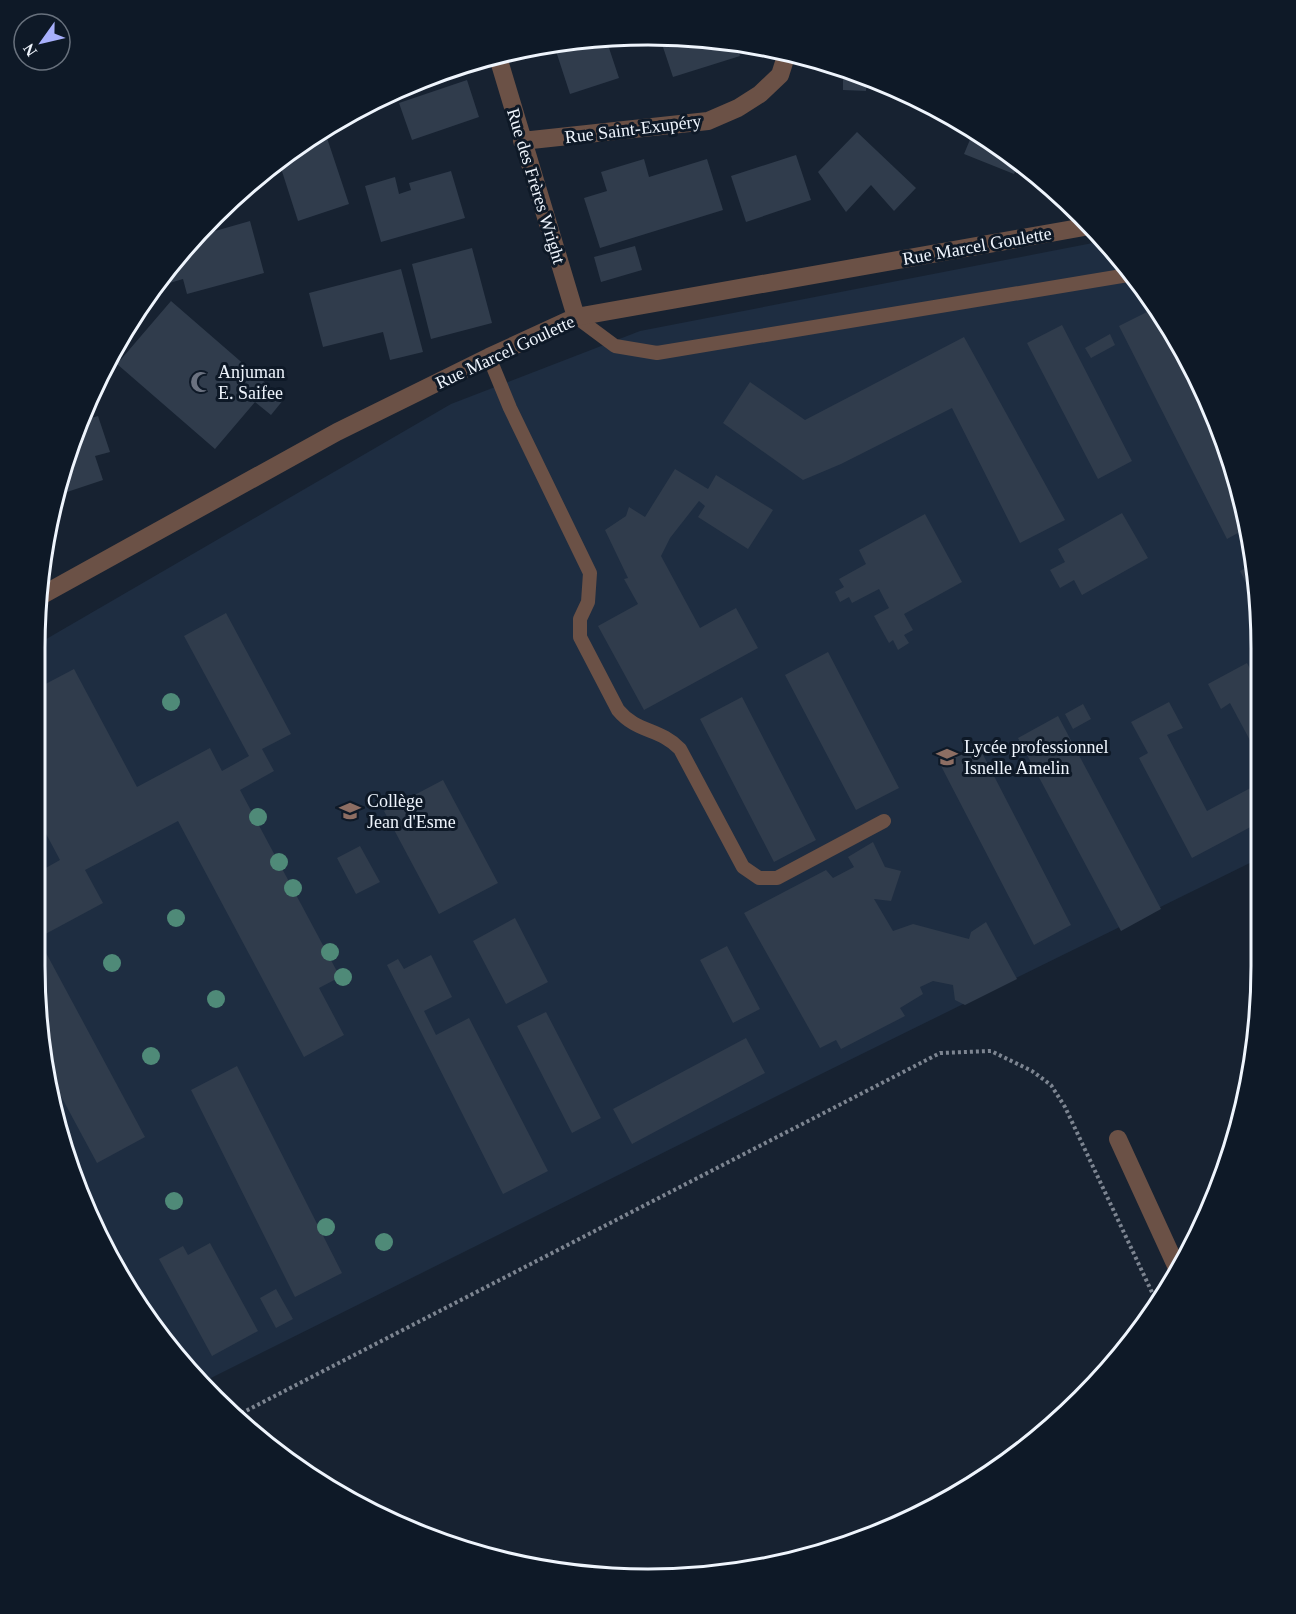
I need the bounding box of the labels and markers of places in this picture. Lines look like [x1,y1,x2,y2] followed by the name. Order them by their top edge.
[218,362,285,403] place label: Anjuman E. Saifee
[189,370,213,394] mosque icon: Anjuman E. Saifee
[964,737,1108,778] place label: Lycée professionnel Isnelle Amelin
[935,745,959,769] school or university icon: Lycée professionnel Isnelle Amelin
[367,791,456,832] place label: Collège Jean d'Esme
[338,799,362,823] school or university icon: Collège Jean d'Esme

